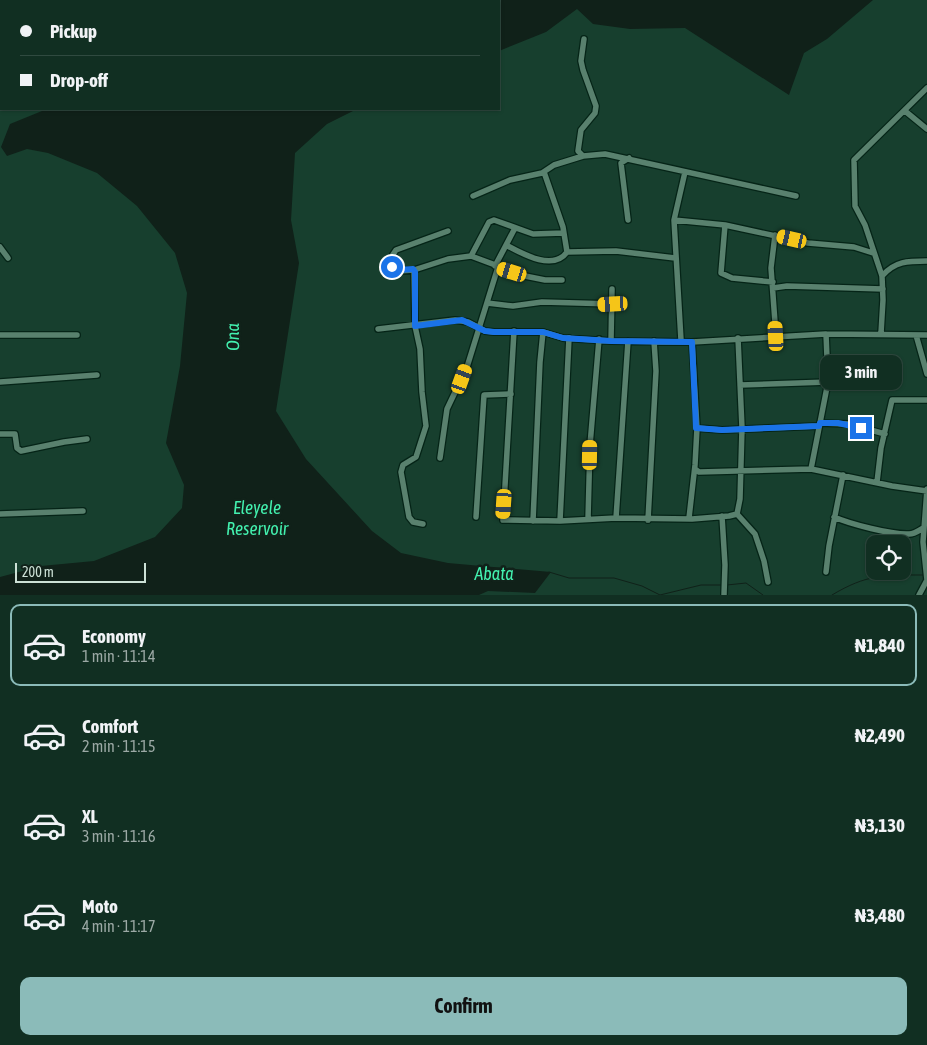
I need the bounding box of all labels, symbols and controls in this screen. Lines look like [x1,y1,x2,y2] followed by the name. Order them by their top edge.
[50,20,97,42] text: Pickup
[50,69,108,91] text: Drop-off
[775,228,808,250] car
[381,256,403,278] route start
[495,260,528,284] car
[597,296,628,312] car
[767,321,784,351] car
[222,322,243,351] water label: Ona
[820,356,902,390] callout: 3 min
[449,362,474,396] car
[845,363,877,381] text: 3 min
[850,417,872,439] route end
[582,440,597,470] car
[495,489,512,519] car
[226,497,289,539] water label: Eleyele Reservoir
[866,535,911,580] map controls
[866,535,911,580] button: locate
[15,560,146,583] scale bar
[473,563,514,584] water label: Abata
[22,564,54,580] text: 200 m
[22,623,67,668] icon: car
[82,625,146,647] text: Economy
[855,634,905,656] text: ₦1,840
[82,647,155,665] text: 1 min · 11:14
[22,713,67,758] icon: car
[82,715,138,737] text: Comfort
[855,724,905,746] text: ₦2,490
[82,737,155,755] text: 2 min · 11:15
[22,803,67,848] icon: car
[82,805,98,827] text: XL
[855,814,905,836] text: ₦3,130
[82,827,155,845] text: 3 min · 11:16
[22,893,67,938] icon: car
[82,895,118,917] text: Moto
[855,904,905,926] text: ₦3,480
[82,917,155,935] text: 4 min · 11:17
[20,977,907,1035] button: Confirm

